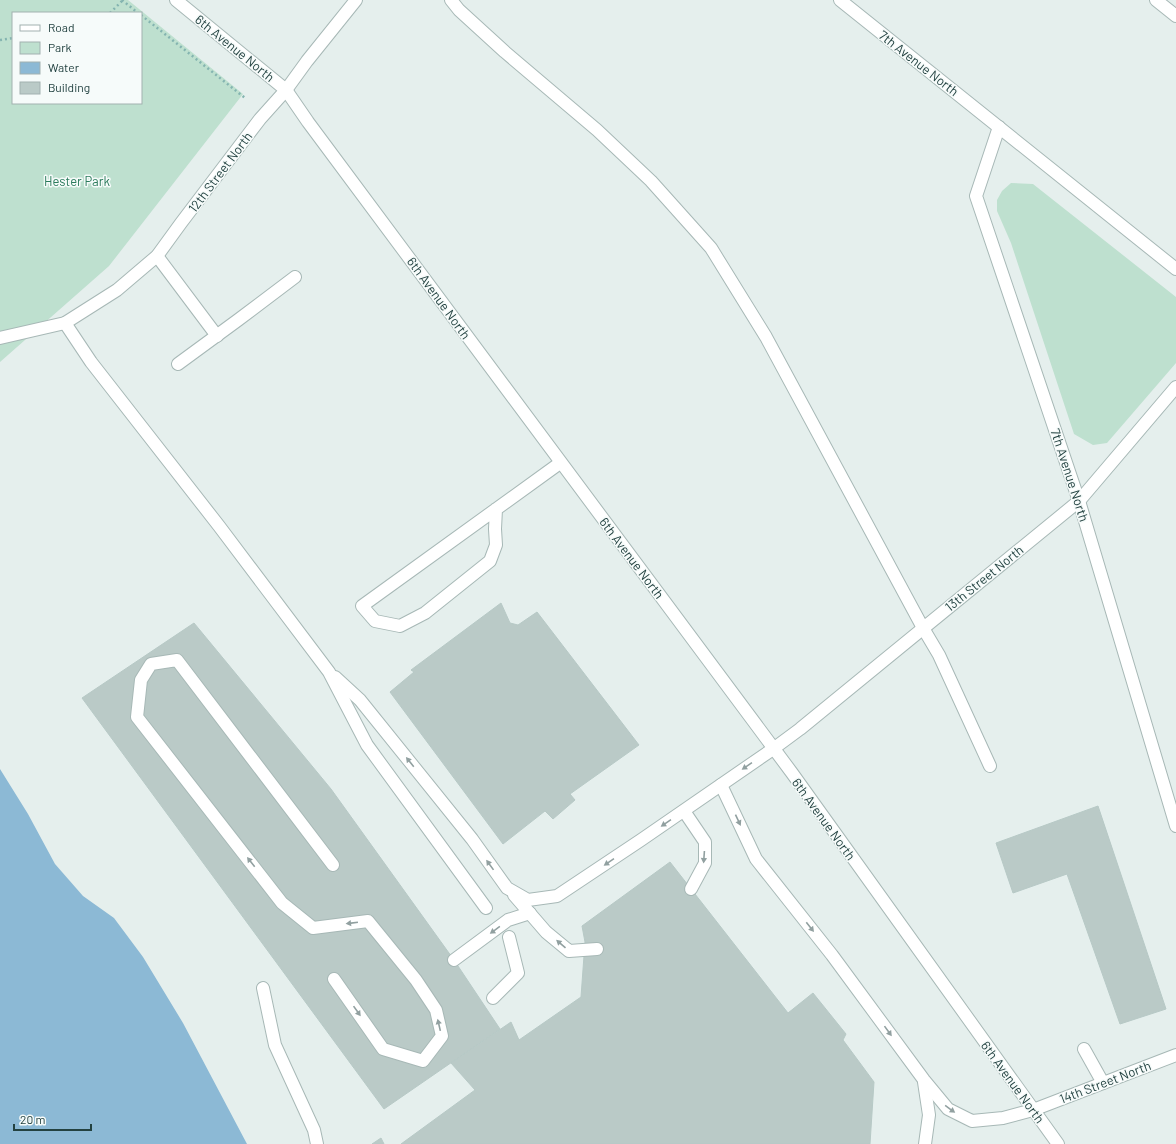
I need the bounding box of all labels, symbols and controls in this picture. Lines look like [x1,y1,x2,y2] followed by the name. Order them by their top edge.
[192,11,278,85] street label: 6th Avenue North
[12,12,142,104] legend
[48,20,75,34] text: Road
[876,27,962,99] street label: 7th Avenue North
[48,40,72,54] text: Park
[48,60,80,74] text: Water
[48,80,90,94] text: Building
[185,129,255,215] street label: 12th Street North
[44,173,110,189] park label: Hester Park
[404,254,474,342] street label: 6th Avenue North
[1047,426,1093,524] street label: 7th Avenue North
[596,514,668,602] street label: 6th Avenue North
[942,542,1026,614] street label: 13th Street North
[406,757,415,768] one-way arrow
[742,762,752,770] one-way arrow
[789,775,859,863] street label: 6th Avenue North
[735,814,741,826] one-way arrow
[661,819,671,827] one-way arrow
[701,851,708,863] one-way arrow
[246,857,255,868] one-way arrow
[603,858,614,866] one-way arrow
[486,859,494,870] one-way arrow
[346,920,358,927] one-way arrow
[806,922,814,933] one-way arrow
[490,925,500,933] one-way arrow
[555,940,566,949] one-way arrow
[353,1006,361,1016] one-way arrow
[436,1019,442,1031] one-way arrow
[884,1026,892,1037] one-way arrow
[978,1038,1048,1126] street label: 6th Avenue North
[1057,1057,1153,1107] street label: 14th Street North
[944,1105,955,1113] one-way arrow
[14,1106,91,1132] scale bar
[20,1112,46,1126] text: 20 m

